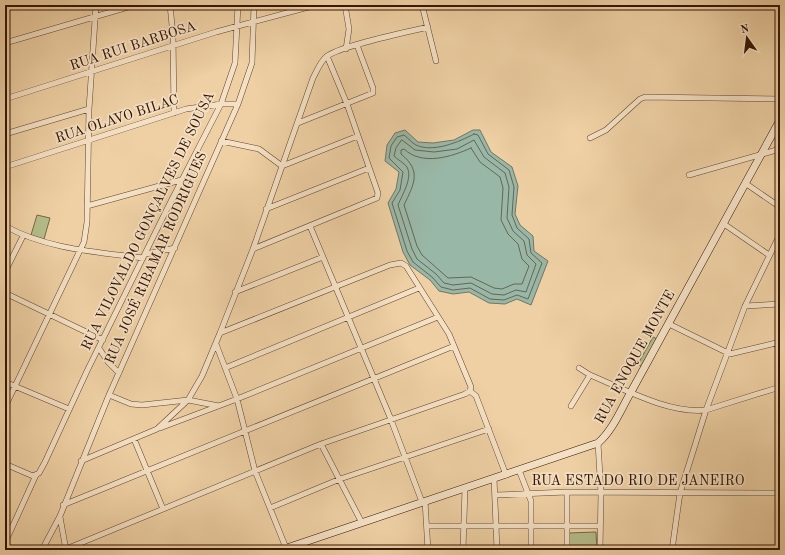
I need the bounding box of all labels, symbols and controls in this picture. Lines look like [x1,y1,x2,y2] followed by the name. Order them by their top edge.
[727,18,767,58] north arrow
[68,19,198,73] street label: RUA RUI BARBOSA
[740,23,751,36] text: N
[79,89,217,353] street label: RUA VILOVALDO GONÇALVES DE SOUSA
[54,92,180,146] street label: RUA OLAVO BILAC
[100,149,209,366] street label: RUA JOSÉ RIBAMAR RODRIGUES
[592,288,678,426] street label: RUA ENOQUE MONTE
[531,474,745,488] street label: RUA ESTADO RIO DE JANEIRO

